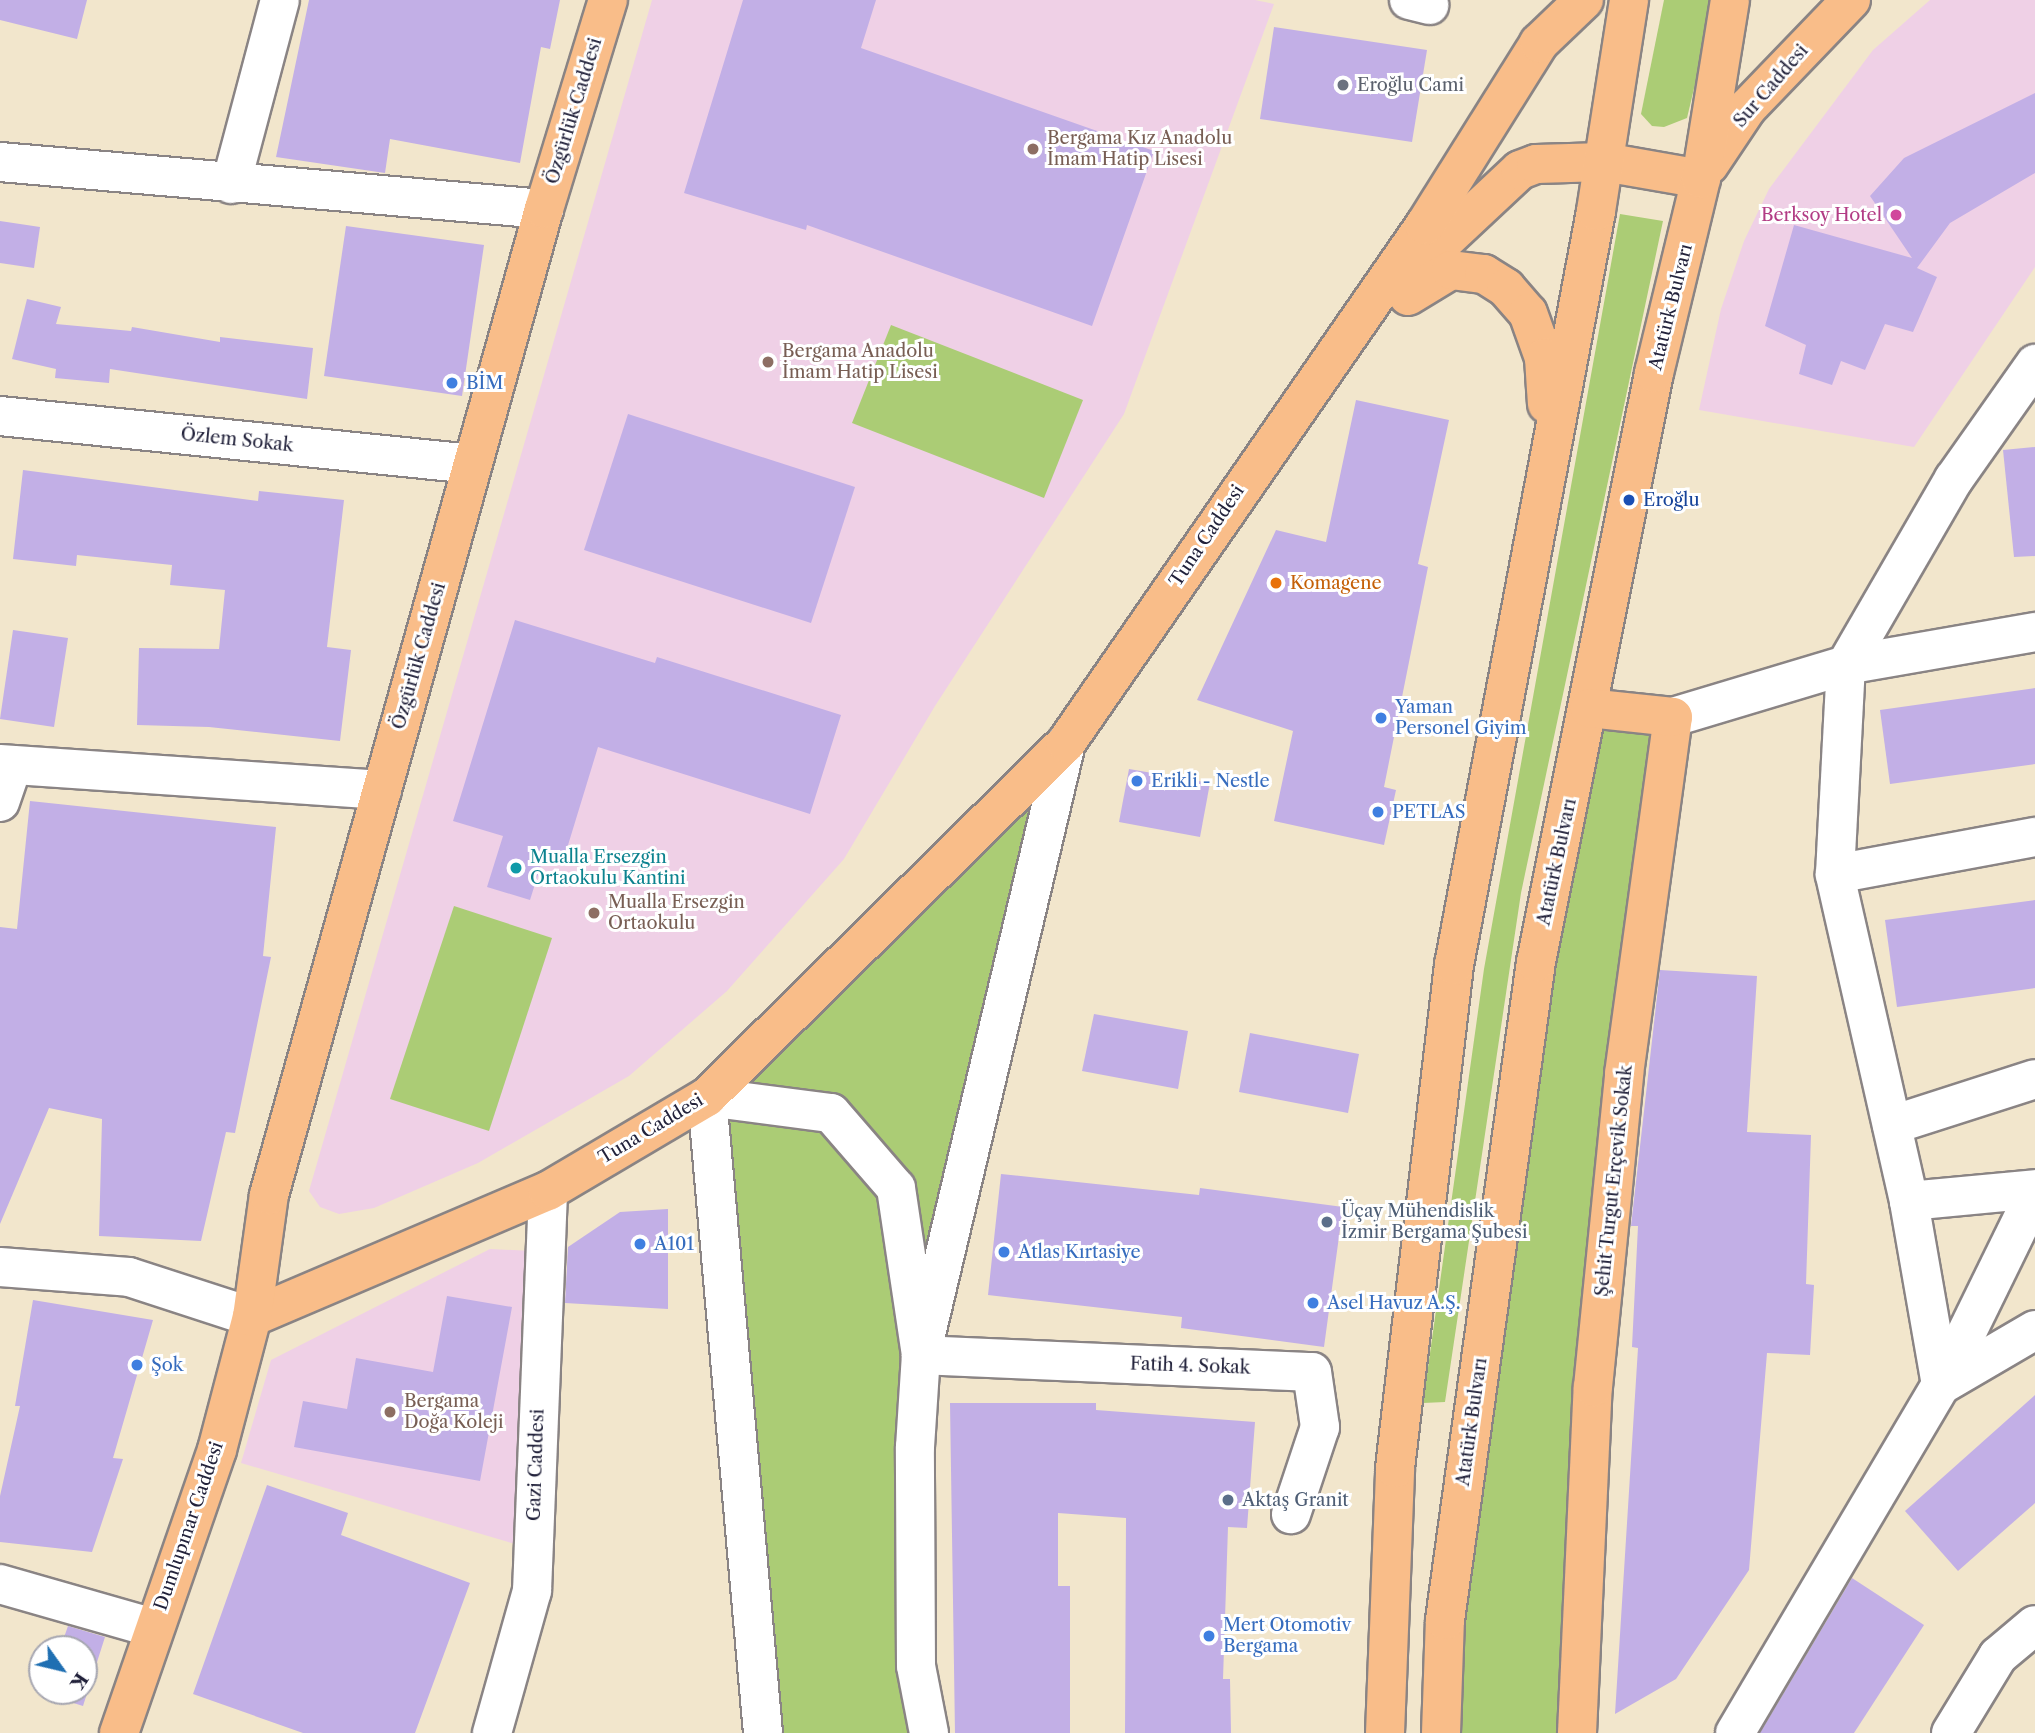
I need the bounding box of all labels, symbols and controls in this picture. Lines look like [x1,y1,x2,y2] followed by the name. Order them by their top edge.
[541,35,607,187] street label: Özgürlük Caddesi
[1729,40,1813,132] street label: Sur Caddesi
[1357,74,1464,96] place label: Eroğlu Cami
[1335,77,1351,93] marker: Eroğlu Cami
[1047,128,1233,170] place label: Bergama Kız Anadolu İmam Hatip Lisesi
[1025,141,1041,157] marker: Bergama Kız Anadolu İmam Hatip Lisesi
[1760,204,1882,226] place label: Berksoy Hotel
[1888,207,1904,223] marker: Berksoy Hotel
[1645,242,1697,372] street label: Atatürk Bulvarı
[782,341,938,384] place label: Bergama Anadolu İmam Hatip Lisesi
[760,354,776,370] marker: Bergama Anadolu İmam Hatip Lisesi
[466,372,503,394] place label: BİM
[444,375,460,391] marker: BİM
[180,423,294,457] street label: Özlem Sokak
[1165,481,1249,591] street label: Tuna Caddesi
[1643,489,1700,511] place label: Eroğlu
[1621,492,1637,508] marker: Eroğlu
[1290,572,1382,594] place label: Komagene
[1268,575,1284,591] marker: Komagene
[388,580,450,732] street label: Özgürlük Caddesi
[1395,697,1527,740] place label: Yaman Personel Giyim
[1373,710,1389,726] marker: Yaman Personel Giyim
[1151,770,1270,792] place label: Erikli - Nestle
[1129,773,1145,789] marker: Erikli - Nestle
[1533,796,1581,928] street label: Atatürk Bulvarı
[1392,801,1466,823] place label: PETLAS
[1370,804,1386,820] marker: PETLAS
[530,847,686,890] place label: Mualla Ersezgin Ortaokulu Kantini
[508,860,524,876] marker: Mualla Ersezgin Ortaokulu Kantini
[608,892,745,934] place label: Mualla Ersezgin Ortaokulu
[586,905,602,921] marker: Mualla Ersezgin Ortaokulu
[1591,1064,1637,1298] street label: Şehit Turgut Erçevik Sokak
[595,1089,707,1169] street label: Tuna Caddesi
[1341,1201,1528,1244] place label: Üçay Mühendislik İzmir Bergama Şubesi
[1319,1214,1335,1230] marker: Üçay Mühendislik İzmir Bergama Şubesi
[654,1233,694,1255] place label: A101
[632,1236,648,1252] marker: A101
[1018,1241,1141,1263] place label: Atlas Kırtasiye
[996,1244,1012,1260] marker: Atlas Kırtasiye
[1327,1292,1461,1314] place label: Asel Havuz A.Ş.
[1305,1295,1321,1311] marker: Asel Havuz A.Ş.
[1130,1353,1250,1379] street label: Fatih 4. Sokak
[151,1354,183,1376] place label: Şok
[1452,1356,1492,1488] street label: Atatürk Bulvarı
[129,1357,145,1373] marker: Şok
[404,1391,504,1434] place label: Bergama Doğa Koleji
[382,1404,398,1420] marker: Bergama Doğa Koleji
[523,1409,549,1521] street label: Gazi Caddesi
[150,1439,228,1613] street label: Dumlupınar Caddesi
[1242,1489,1349,1511] place label: Aktaş Granit
[1220,1492,1236,1508] marker: Aktaş Granit
[1223,1615,1351,1658] place label: Mert Otomotiv Bergama
[1201,1628,1217,1644] marker: Mert Otomotiv Bergama
[28,1635,98,1705] north arrow
[65,1668,93,1694] text: K

